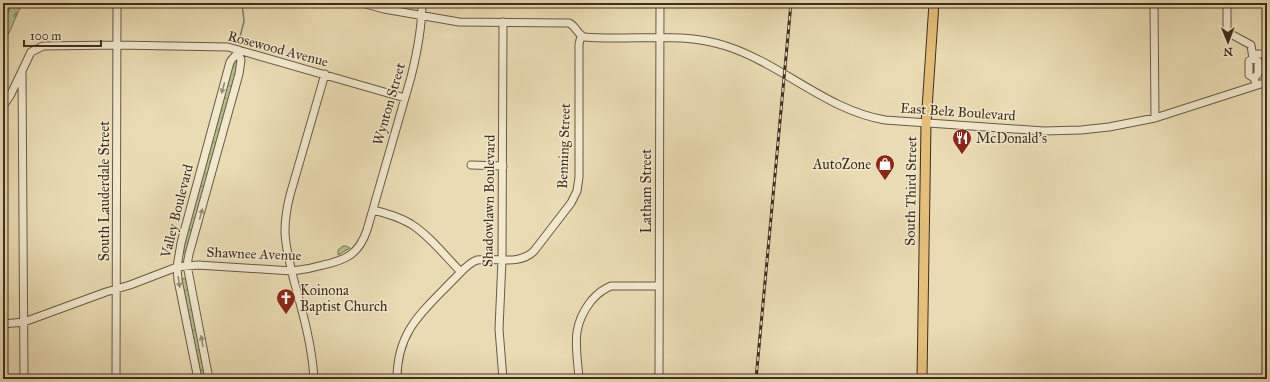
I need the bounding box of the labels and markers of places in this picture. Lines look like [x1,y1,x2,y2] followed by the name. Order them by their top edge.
[951,127,973,155] restaurant icon: McDonald's
[976,130,1047,147] place label: McDonald's
[874,153,896,181] shop icon: AutoZone
[812,156,871,173] place label: AutoZone
[300,282,388,315] place label: Koinona Baptist Church
[275,287,297,315] church icon: Koinona Baptist Church

